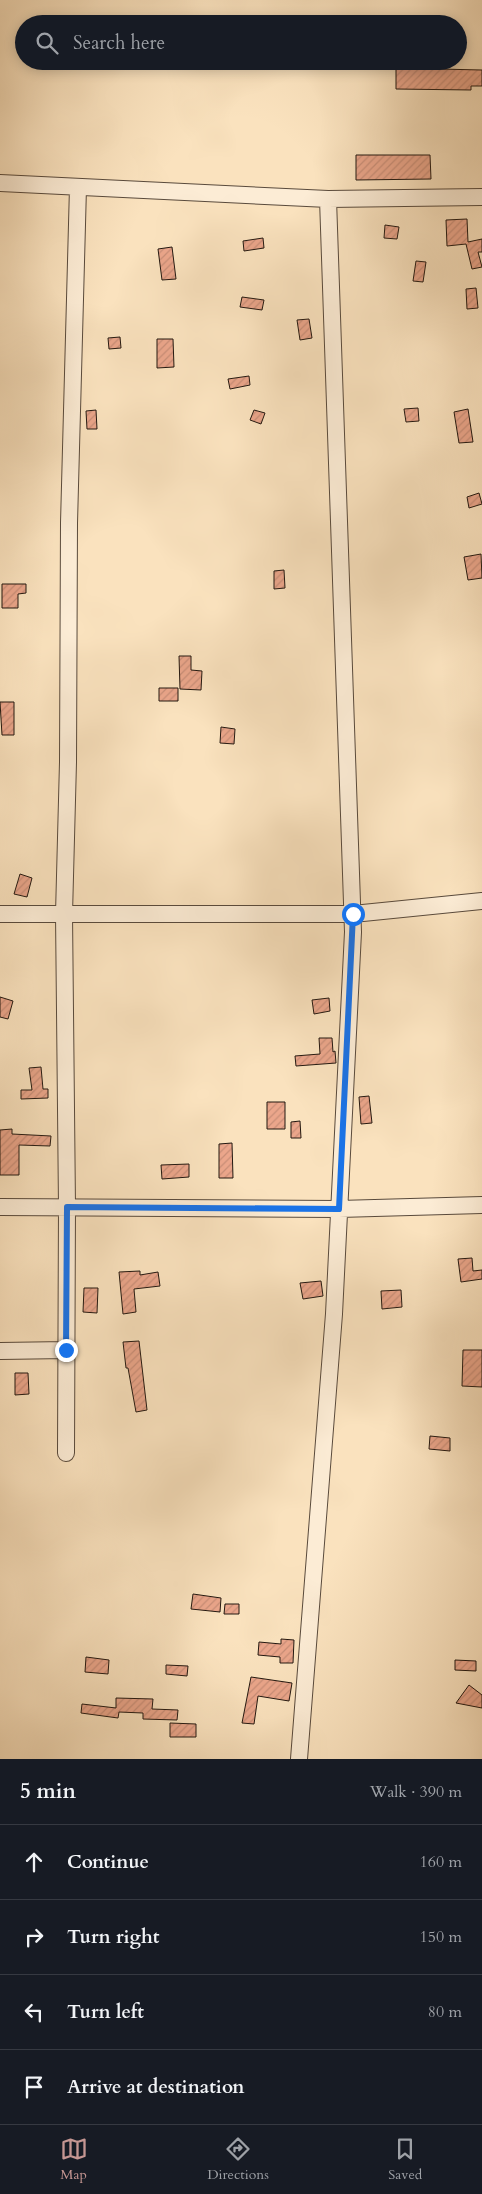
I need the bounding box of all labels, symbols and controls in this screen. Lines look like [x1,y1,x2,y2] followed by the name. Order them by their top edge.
[15,15,467,70] search box
[33,29,61,57] icon: search
[73,30,165,56] text: Search here
[342,903,365,926] route start
[55,1339,78,1362] route end
[20,1777,76,1806] text: 5 min
[370,1781,462,1803] text: Walk · 390 m
[20,1848,48,1876] icon: ahead
[67,1849,149,1875] text: Continue
[420,1851,462,1873] text: 160 m
[20,1923,48,1951] icon: right
[67,1924,159,1950] text: Turn right
[420,1926,462,1948] text: 150 m
[20,1998,48,2026] icon: left
[67,1999,144,2025] text: Turn left
[428,2001,462,2023] text: 80 m
[20,2073,48,2101] icon: arrive
[67,2074,244,2100] text: Arrive at destination
[60,2135,88,2184] tab: Map
[207,2135,269,2184] tab: Directions
[388,2135,422,2184] tab: Saved

